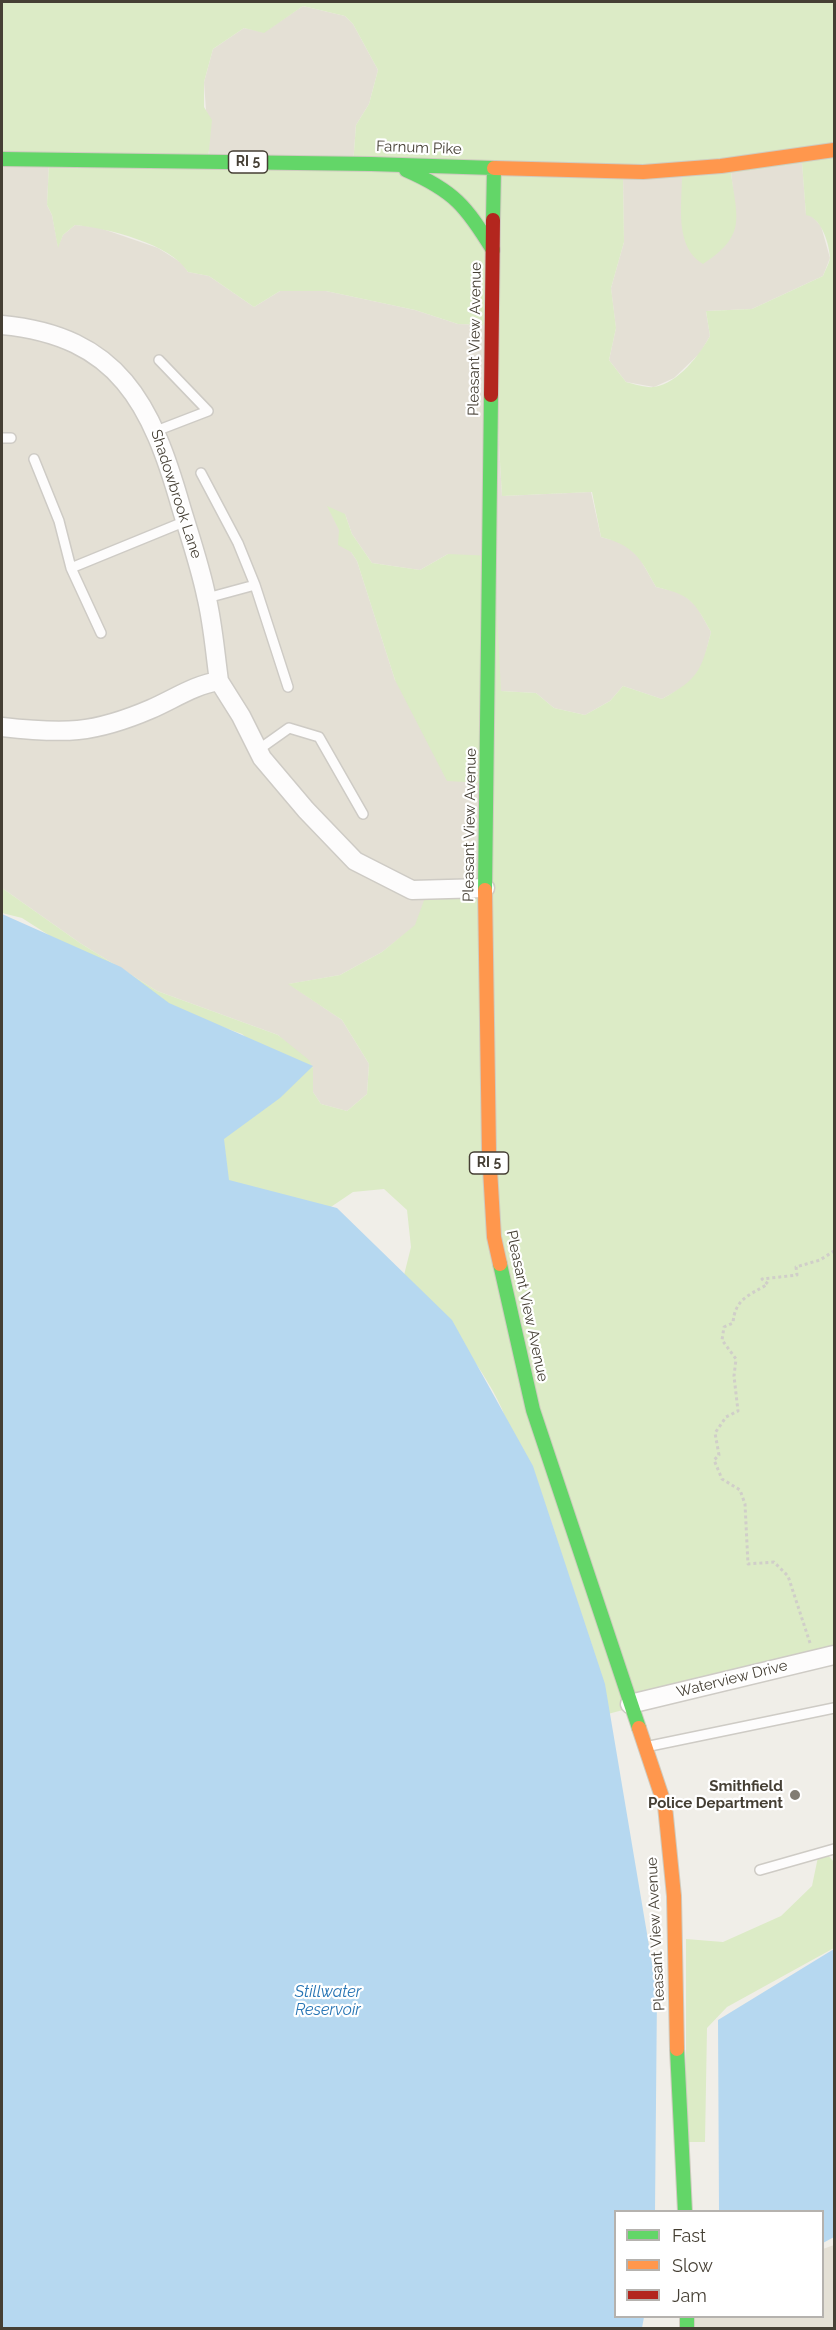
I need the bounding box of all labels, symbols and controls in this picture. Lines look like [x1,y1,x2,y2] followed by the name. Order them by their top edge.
[376,138,462,158] street label: Farnum Pike
[228,151,268,173] road number: RI 5
[465,262,485,416] street label: Pleasant View Avenue
[147,427,205,561] street label: Shadowbrook Lane
[460,748,480,902] street label: Pleasant View Avenue
[470,1152,508,1174] road number: RI 5
[502,1229,552,1383] street label: Pleasant View Avenue
[675,1657,789,1701] street label: Waterview Drive
[648,1777,783,1812] place label: Smithfield Police Department
[788,1788,802,1802] marker: Smithfield Police Department
[643,1857,669,2011] street label: Pleasant View Avenue
[295,1982,361,2020] water label: Stillwater Reservoir
[614,2210,824,2318] legend
[672,2225,706,2246] text: Fast
[672,2255,713,2276] text: Slow
[672,2285,707,2306] text: Jam

